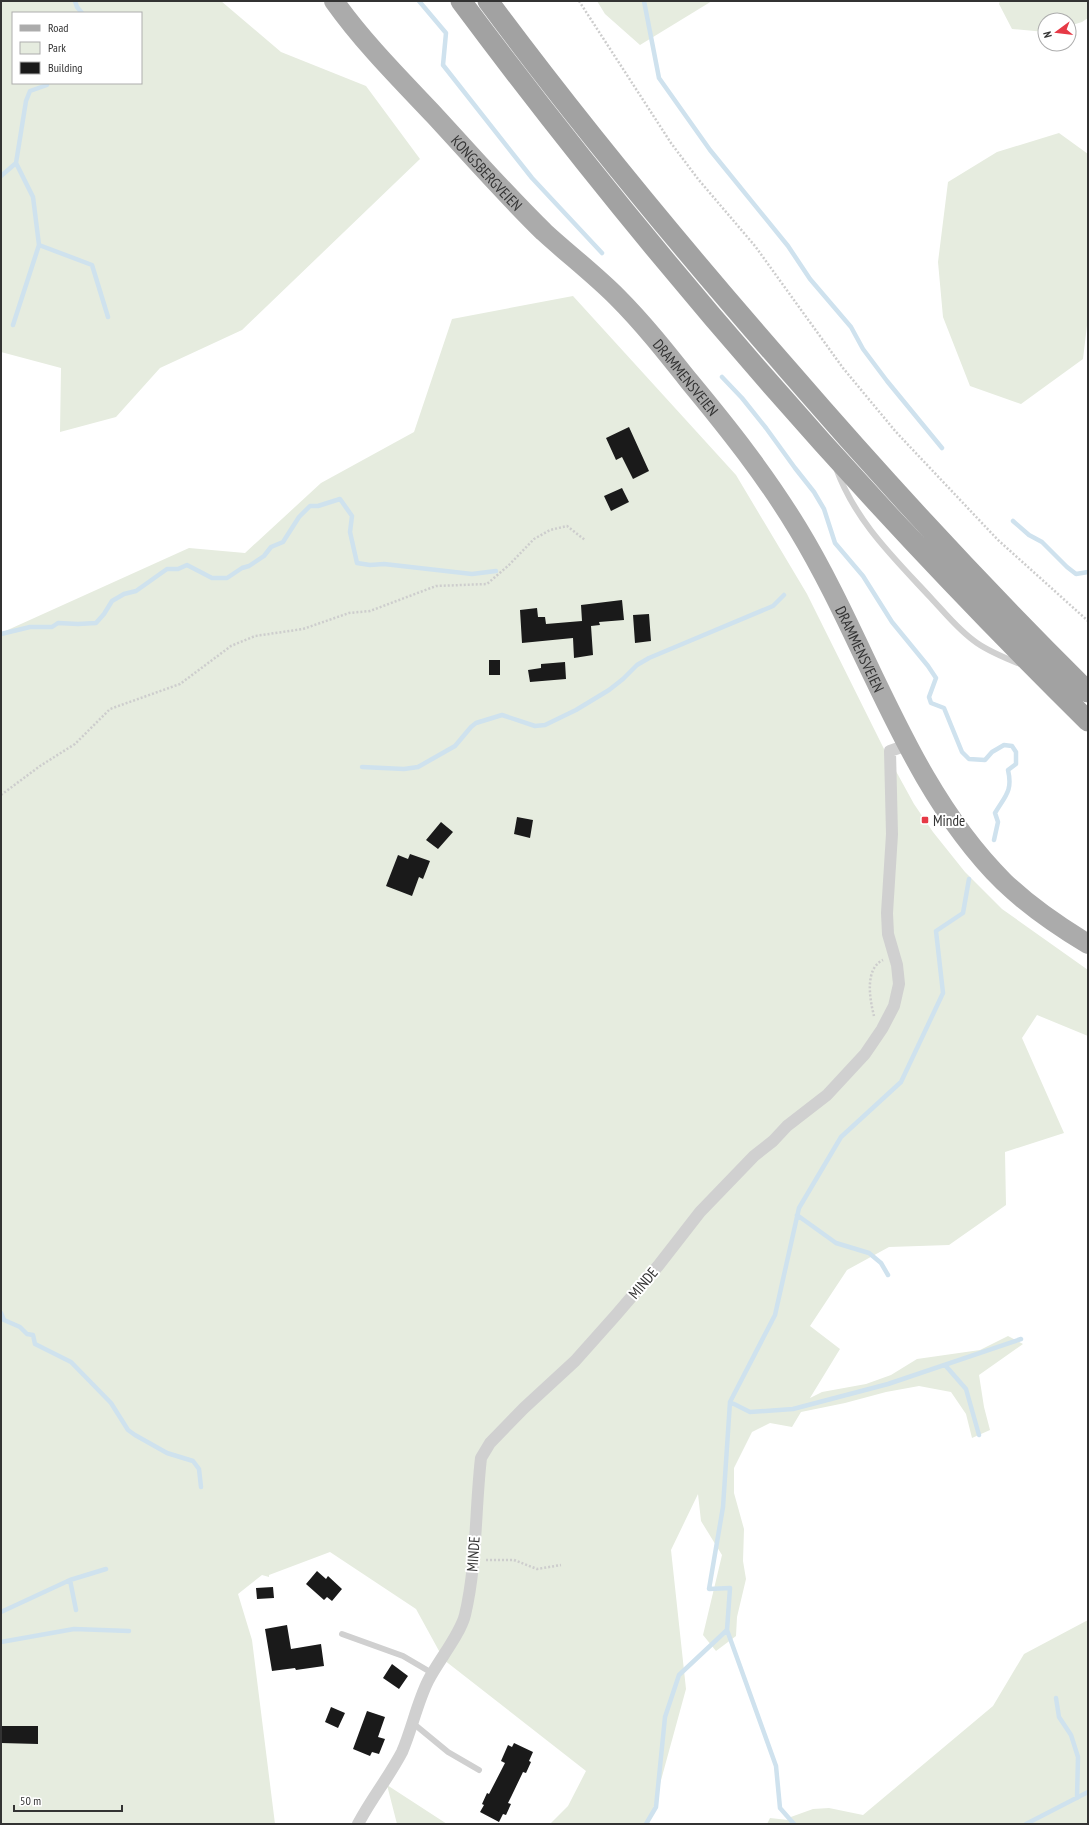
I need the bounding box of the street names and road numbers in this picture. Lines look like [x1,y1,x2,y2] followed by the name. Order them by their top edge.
[447,131,527,214] street label: KONGSBERGVEIEN
[649,335,723,419] street label: DRAMMENSVEIEN
[832,603,889,695] street label: DRAMMENSVEIEN
[624,1263,662,1303] street label: MINDE
[462,1536,484,1572] street label: MINDE

